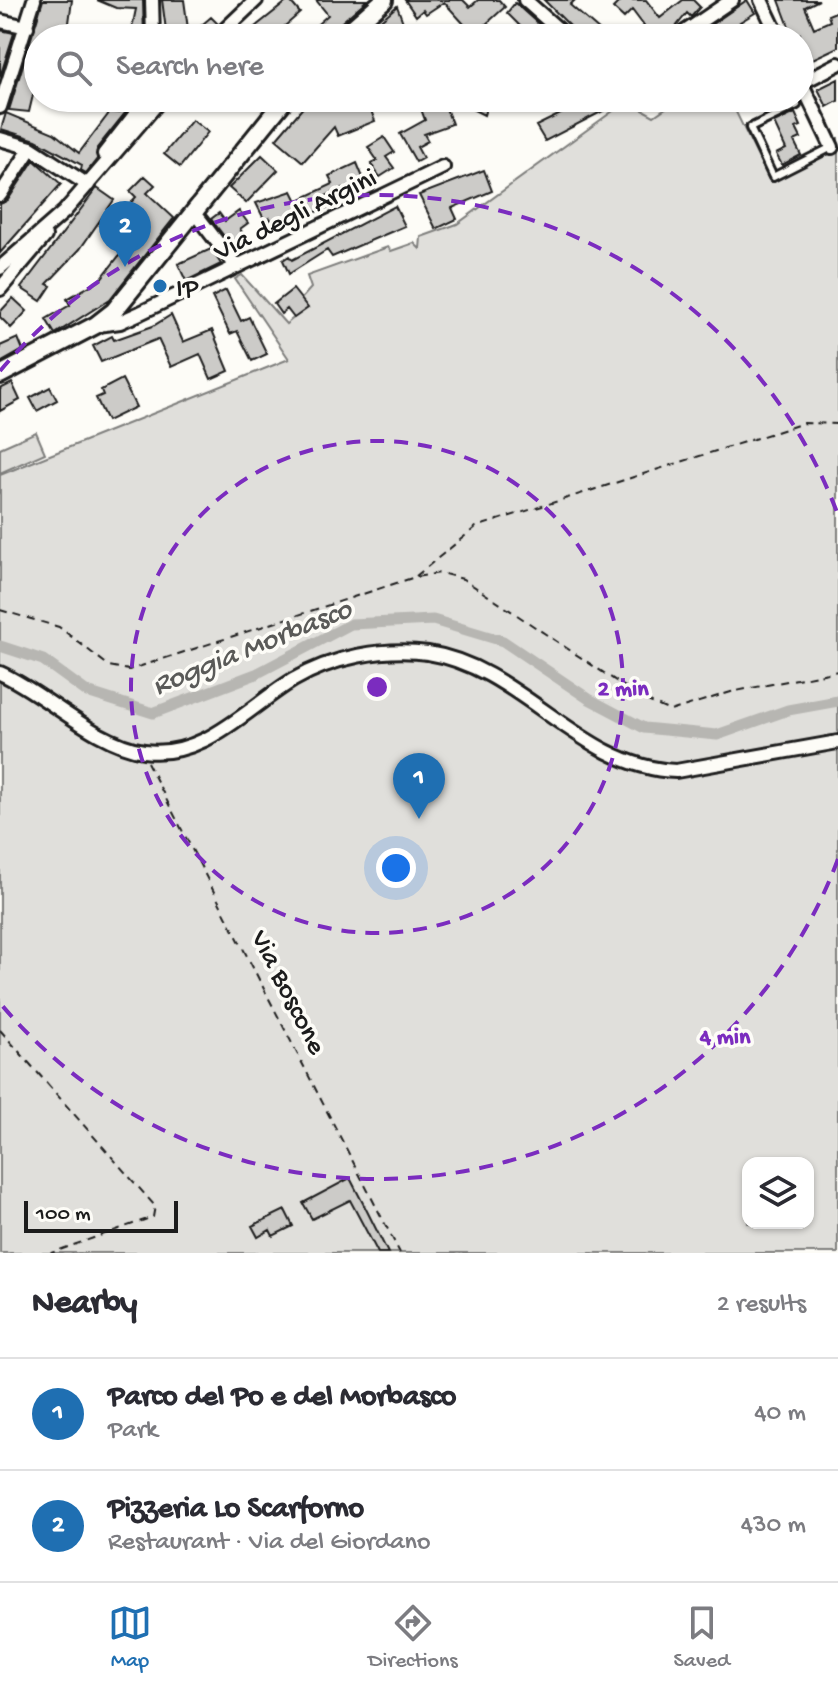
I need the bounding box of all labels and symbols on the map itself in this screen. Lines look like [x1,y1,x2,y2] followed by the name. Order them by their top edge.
[208,162,383,270] street label: Via degli Argini
[99,201,151,267] pin: 2
[176,274,199,307] place label: IP
[151,277,169,295] marker: IP
[148,593,359,705] water label: Roggia Morbasco
[363,673,391,701] centre of rings
[597,676,649,705] text: 2 min
[393,753,445,819] pin: 1
[376,848,416,888] your location
[241,925,333,1061] street label: Via Boscone
[699,1024,751,1053] text: 4 min
[24,1197,178,1233] scale bar

